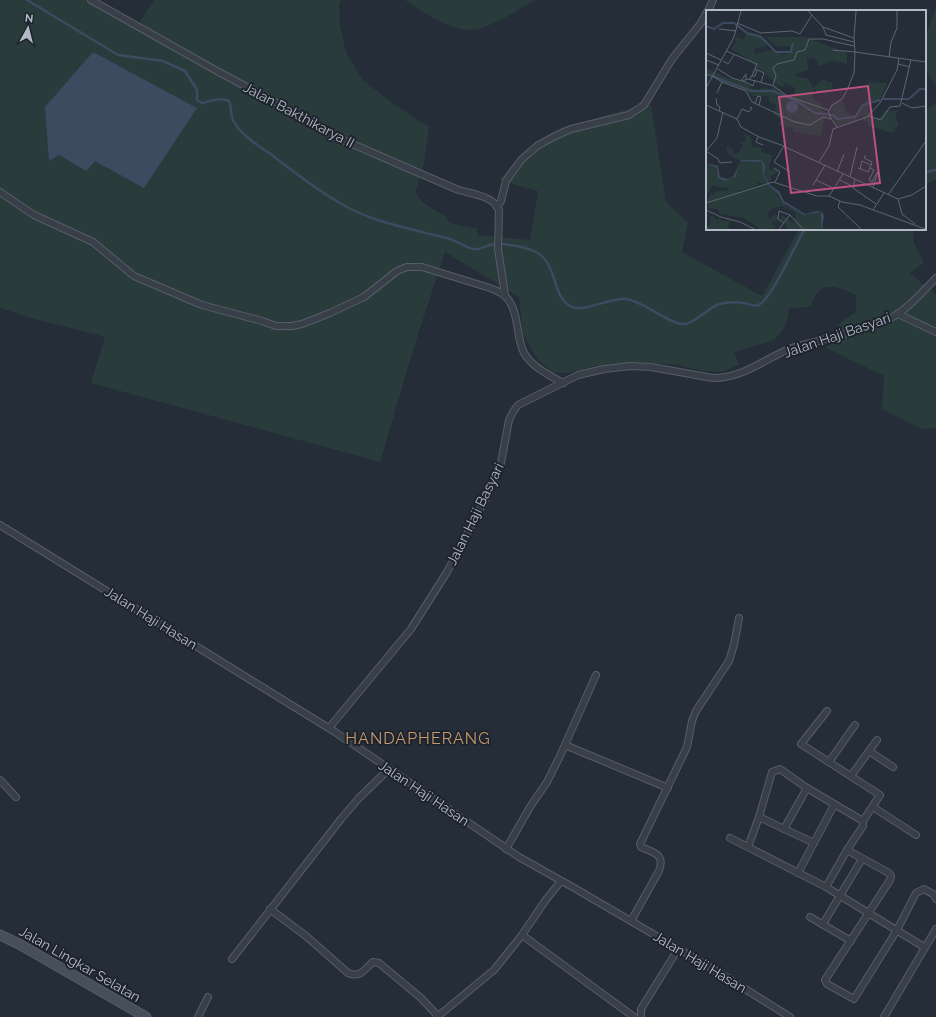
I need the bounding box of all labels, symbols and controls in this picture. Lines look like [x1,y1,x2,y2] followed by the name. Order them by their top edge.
[8,8,48,48] north arrow
[706,10,926,230] inset map
[24,12,34,26] text: N
[241,79,357,151] street label: Jalan Bakthikarya II
[782,309,892,361] street label: Jalan Haji Basyari
[443,460,507,568] street label: Jalan Haji Basyari
[102,583,200,653] street label: Jalan Haji Hasan
[345,729,491,748] district label: HANDAPHERANG
[376,757,472,829] street label: Jalan Haji Hasan
[17,923,143,1005] street label: Jalan Lingkar Selatan
[651,928,749,996] street label: Jalan Haji Hasan

